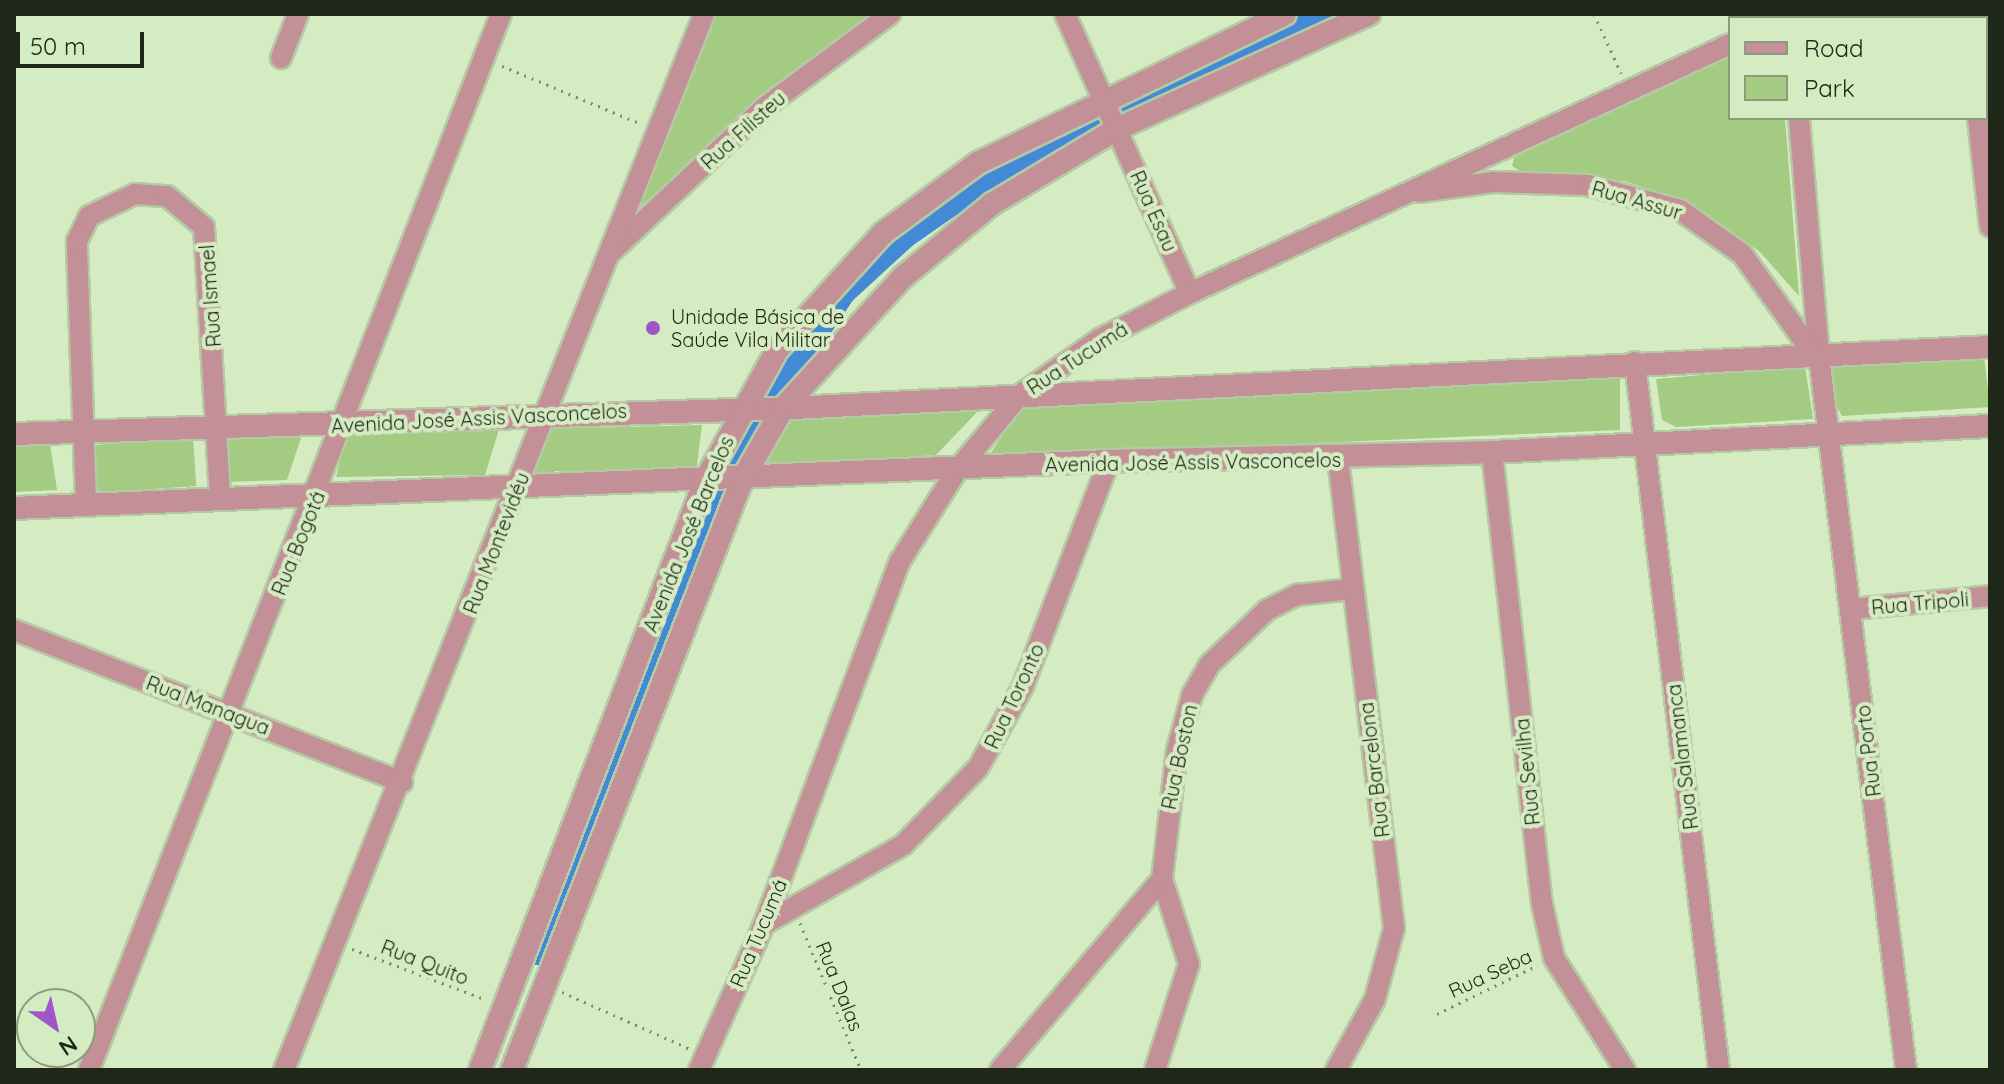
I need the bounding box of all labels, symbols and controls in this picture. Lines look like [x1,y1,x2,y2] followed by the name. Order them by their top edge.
[20,16,148,66] scale bar
[1728,16,1988,120] legend
[30,31,86,61] text: 50 m
[1804,33,1864,63] text: Road
[1804,73,1855,103] text: Park
[696,86,790,174] street label: Rua Filisteu
[1125,167,1183,255] street label: Rua Esau
[1589,176,1685,224] street label: Rua Assur
[194,244,226,348] street label: Rua Ismael
[671,304,844,351] place label: Unidade Básica de Saúde Vila Militar
[642,317,664,339] marker: Unidade Básica de Saúde Vila Militar
[1022,317,1132,399] street label: Rua Tucumá
[330,398,628,438] street label: Avenida José Assis Vasconcelos
[638,432,738,636] street label: Avenida José Barcelos
[1045,447,1341,477] street label: Avenida José Assis Vasconcelos
[458,469,534,617] street label: Rua Montevidéu
[266,487,330,599] street label: Rua Bogotá
[1870,587,1970,619] street label: Rua Tripoli
[979,639,1049,753] street label: Rua Toronto
[143,670,273,740] street label: Rua Managua
[1661,683,1703,831] street label: Rua Salamanca
[1354,701,1394,839] street label: Rua Barcelona
[1156,702,1202,812] street label: Rua Boston
[1850,704,1886,798] street label: Rua Porto
[1509,717,1545,827] street label: Rua Sevilha
[724,875,792,991] street label: Rua Tucumá
[378,934,472,990] street label: Rua Quito
[811,938,869,1034] street label: Rua Dalas
[1445,943,1535,1003] street label: Rua Seba
[16,988,96,1068] north arrow
[54,1030,83,1062] text: N

